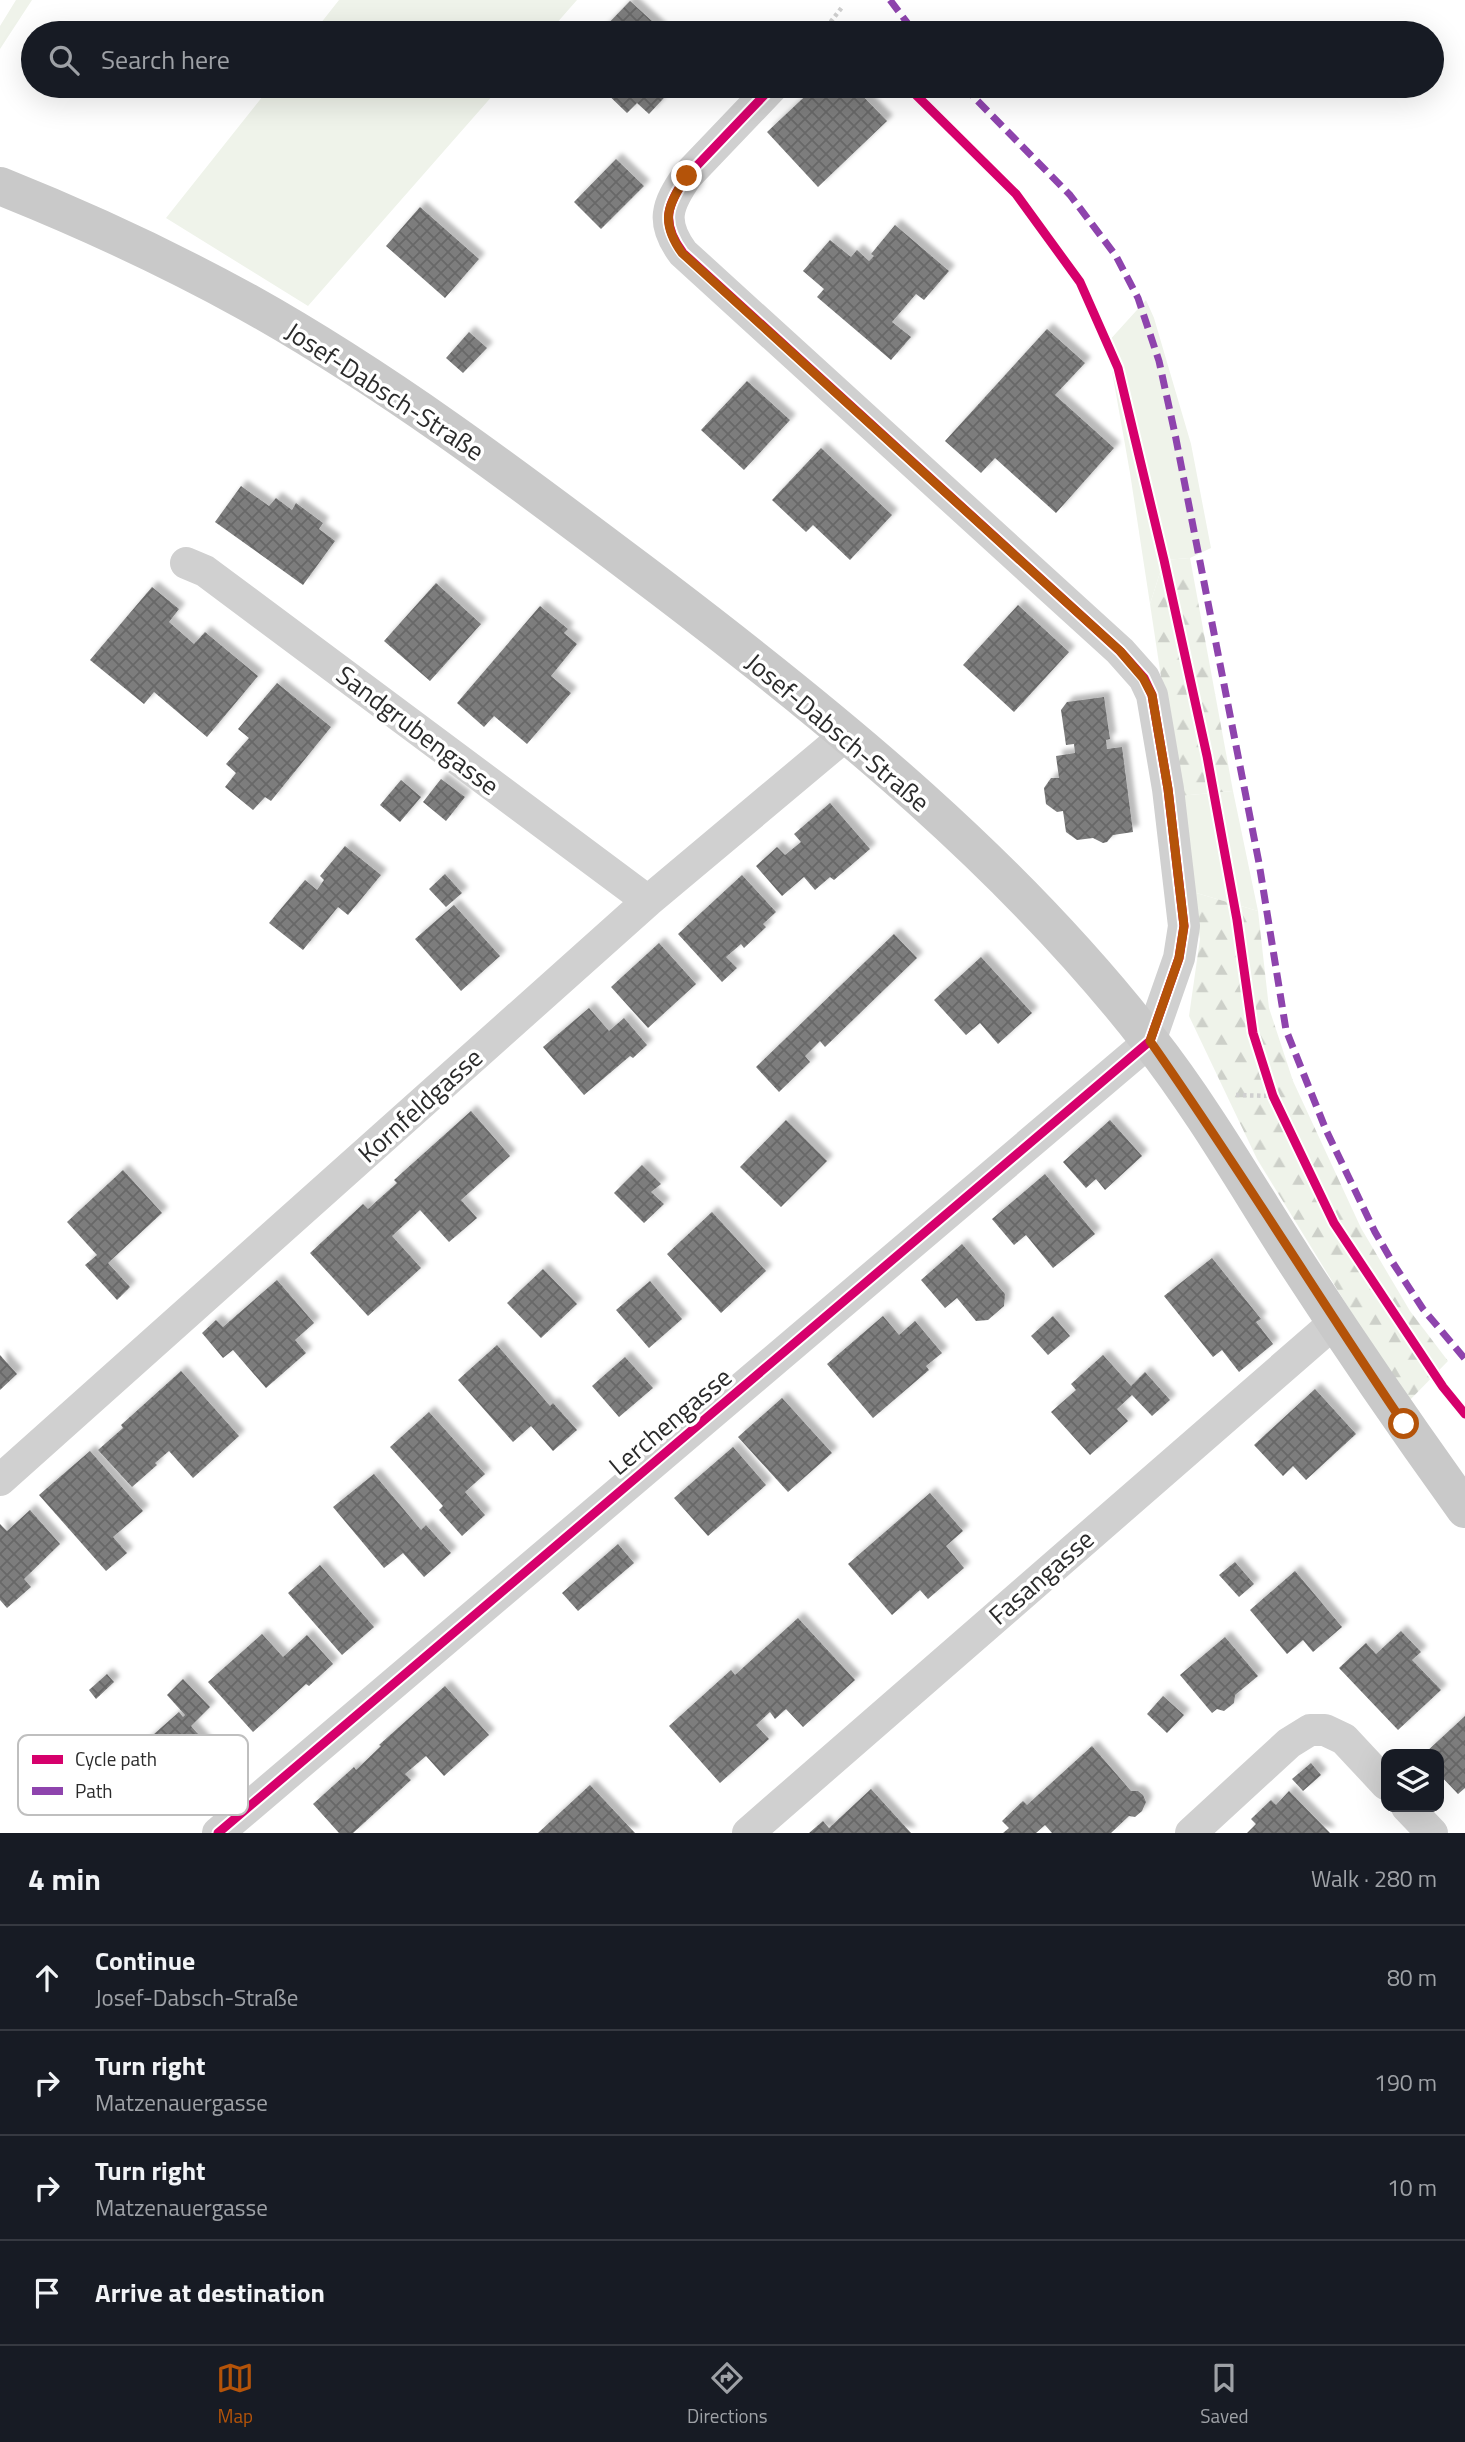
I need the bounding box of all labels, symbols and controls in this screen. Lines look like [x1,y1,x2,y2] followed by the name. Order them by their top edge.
[21,21,1444,98] search box
[101,40,230,79] text: Search here
[45,41,83,79] icon: search
[671,160,702,191] route end
[278,312,492,470] street label: Josef-Dabsch-Straße
[737,643,939,821] street label: Josef-Dabsch-Straße
[328,656,508,804] street label: Sandgrubengasse
[349,1038,491,1172] street label: Kornfeldgasse
[600,1358,740,1484] street label: Lerchengasse
[1388,1408,1419,1439] route start
[980,1520,1102,1634] street label: Fasangasse
[18,1735,248,1815] legend
[75,1744,157,1773] text: Cycle path
[1381,1749,1444,1812] map controls
[1381,1749,1444,1812] button: layers
[75,1776,113,1805] text: Path
[28,1856,101,1902] text: 4 min
[1311,1861,1437,1896] text: Walk · 280 m
[95,1941,195,1980] text: Continue
[28,1959,66,1997] icon: ahead
[1387,1960,1437,1995] text: 80 m
[95,1980,298,2015] text: Josef-Dabsch-Straße
[95,2046,206,2085] text: Turn right
[28,2064,66,2102] icon: right
[1374,2065,1437,2100] text: 190 m
[95,2085,268,2120] text: Matzenauergasse
[95,2151,206,2190] text: Turn right
[28,2169,66,2207] icon: right
[1387,2170,1437,2205] text: 10 m
[95,2190,268,2225] text: Matzenauergasse
[95,2273,325,2312] text: Arrive at destination
[28,2274,66,2312] icon: arrive
[216,2359,254,2430] tab: Map
[687,2359,768,2430] tab: Directions
[1200,2359,1249,2430] tab: Saved

